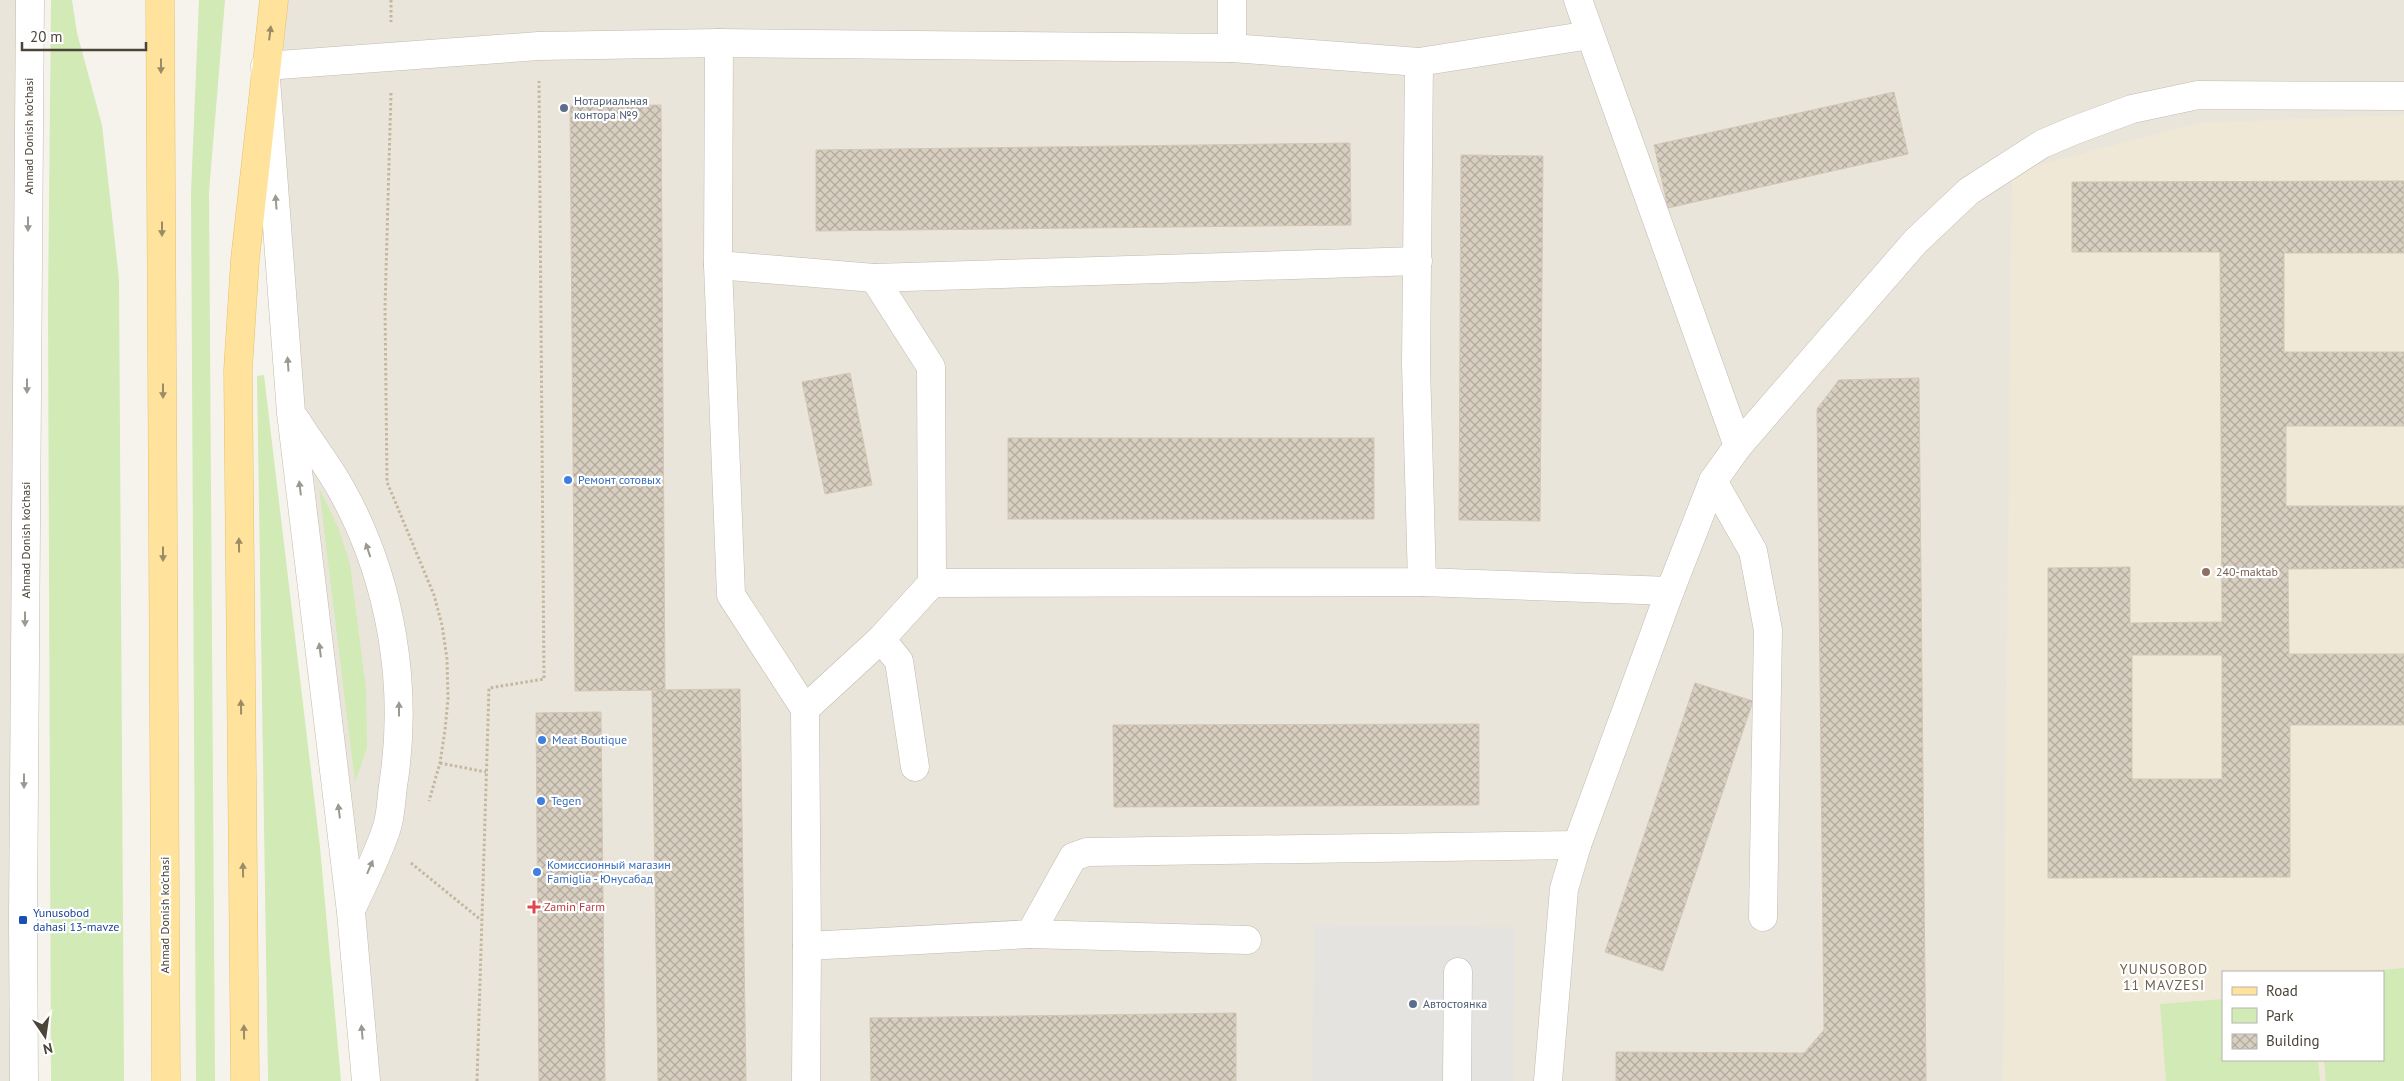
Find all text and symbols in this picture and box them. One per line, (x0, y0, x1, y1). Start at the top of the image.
scale bar (22, 20, 146, 52)
one-way arrow (266, 25, 274, 41)
text: 20 m (30, 27, 63, 46)
one-way arrow (157, 58, 165, 74)
street label: Ahmad Donish ko'chasi (21, 78, 36, 194)
place label: Нотариальная контора №9 (574, 93, 648, 122)
marker: Нотариальная контора №9 (558, 102, 570, 114)
one-way arrow (271, 194, 279, 210)
one-way arrow (24, 216, 32, 232)
one-way arrow (158, 221, 166, 237)
one-way arrow (283, 356, 291, 372)
one-way arrow (23, 378, 31, 394)
one-way arrow (159, 383, 167, 399)
place label: Ремонт сотовых (578, 472, 661, 487)
marker: Ремонт сотовых (562, 474, 574, 486)
one-way arrow (296, 480, 304, 496)
street label: Ahmad Donish ko'chasi (18, 482, 33, 598)
one-way arrow (235, 537, 243, 553)
one-way arrow (364, 542, 372, 557)
one-way arrow (159, 546, 167, 562)
place label: 240-maktab (2216, 564, 2278, 579)
marker: 240-maktab (2200, 566, 2212, 578)
one-way arrow (21, 611, 29, 627)
one-way arrow (316, 641, 324, 657)
one-way arrow (237, 699, 245, 715)
one-way arrow (395, 700, 403, 716)
place label: Meat Boutique (552, 732, 627, 747)
marker: Meat Boutique (536, 734, 548, 746)
one-way arrow (20, 773, 28, 789)
place label: Tegen (551, 793, 581, 808)
marker: Tegen (535, 795, 547, 807)
one-way arrow (335, 803, 343, 819)
street label: Ahmad Donish ko'chasi (157, 857, 172, 973)
place label: Комиссионный магазин Famiglia - Юнусабад (547, 857, 671, 886)
one-way arrow (367, 860, 375, 874)
one-way arrow (239, 862, 247, 878)
marker: Комиссионный магазин Famiglia - Юнусабад (531, 866, 543, 878)
place label: Zamin Farm (544, 899, 605, 914)
marker: Zamin Farm (528, 901, 540, 913)
place label: Yunusobod dahasi 13-mavze (33, 905, 119, 934)
marker: Yunusobod dahasi 13-mavze (17, 914, 29, 926)
district label: YUNUSOBOD 11 MAVZESI (2120, 960, 2208, 994)
legend (2222, 971, 2384, 1061)
text: Road (2266, 981, 2298, 1000)
place label: Автостоянка (1423, 996, 1487, 1011)
marker: Автостоянка (1407, 998, 1419, 1010)
text: Park (2266, 1006, 2294, 1025)
north arrow (20, 1011, 70, 1061)
one-way arrow (240, 1024, 248, 1040)
one-way arrow (358, 1024, 366, 1040)
text: Building (2266, 1031, 2320, 1050)
text: N (41, 1039, 54, 1058)

